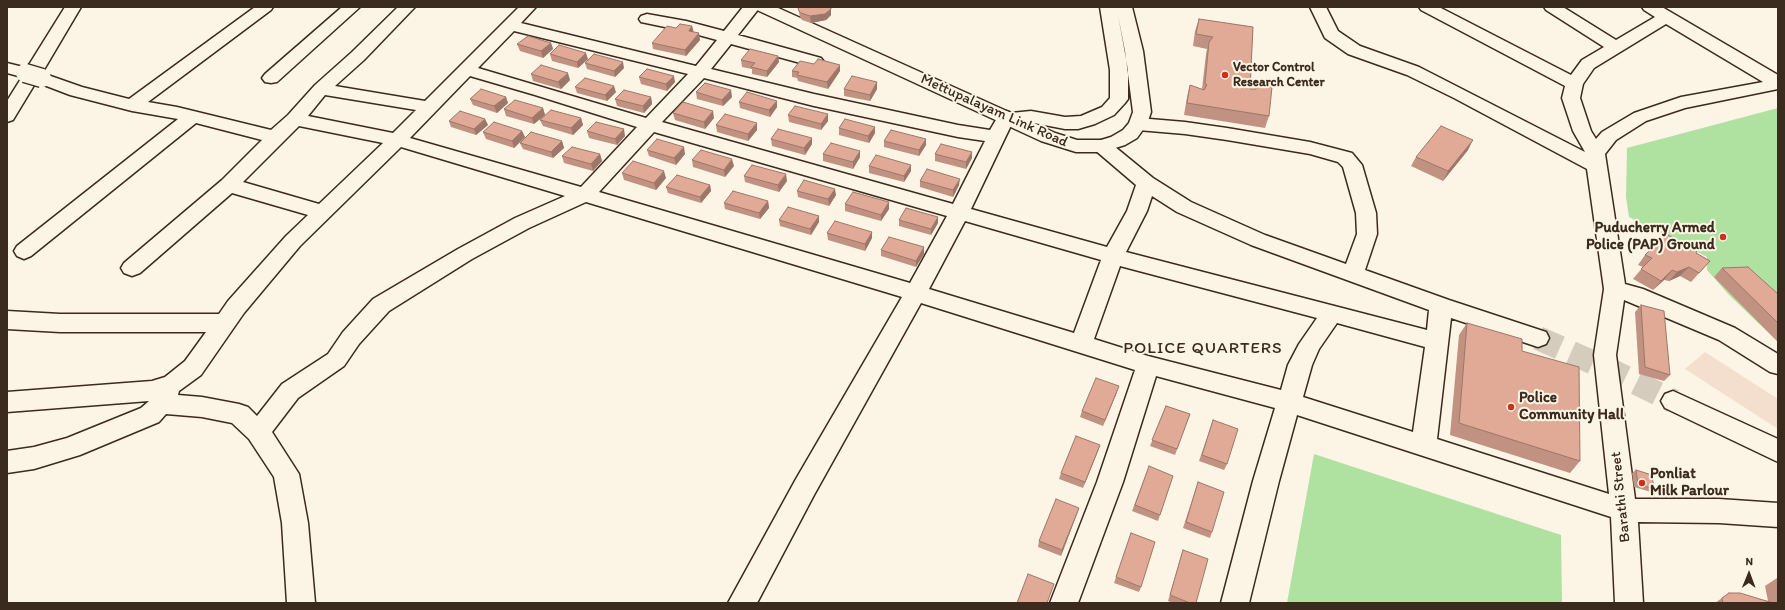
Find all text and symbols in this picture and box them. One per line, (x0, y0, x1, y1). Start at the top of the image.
place label: Vector Control Research Center (1233, 60, 1325, 91)
street label: Mettupalayam Link Road (918, 70, 1070, 152)
marker: Vector Control Research Center (1220, 70, 1230, 80)
place label: Puducherry Armed Police (PAP) Ground (1586, 219, 1715, 254)
marker: Puducherry Armed Police (PAP) Ground (1718, 232, 1728, 242)
district label: POLICE QUARTERS (1124, 339, 1282, 359)
place label: Police Community Hall (1519, 389, 1624, 424)
marker: Police Community Hall (1506, 402, 1516, 412)
street label: Barathi Street (1607, 451, 1635, 543)
place label: Ponliat Milk Parlour (1650, 465, 1729, 500)
marker: Ponliat Milk Parlour (1637, 478, 1647, 488)
north arrow (1729, 554, 1769, 594)
text: N (1745, 555, 1753, 568)

